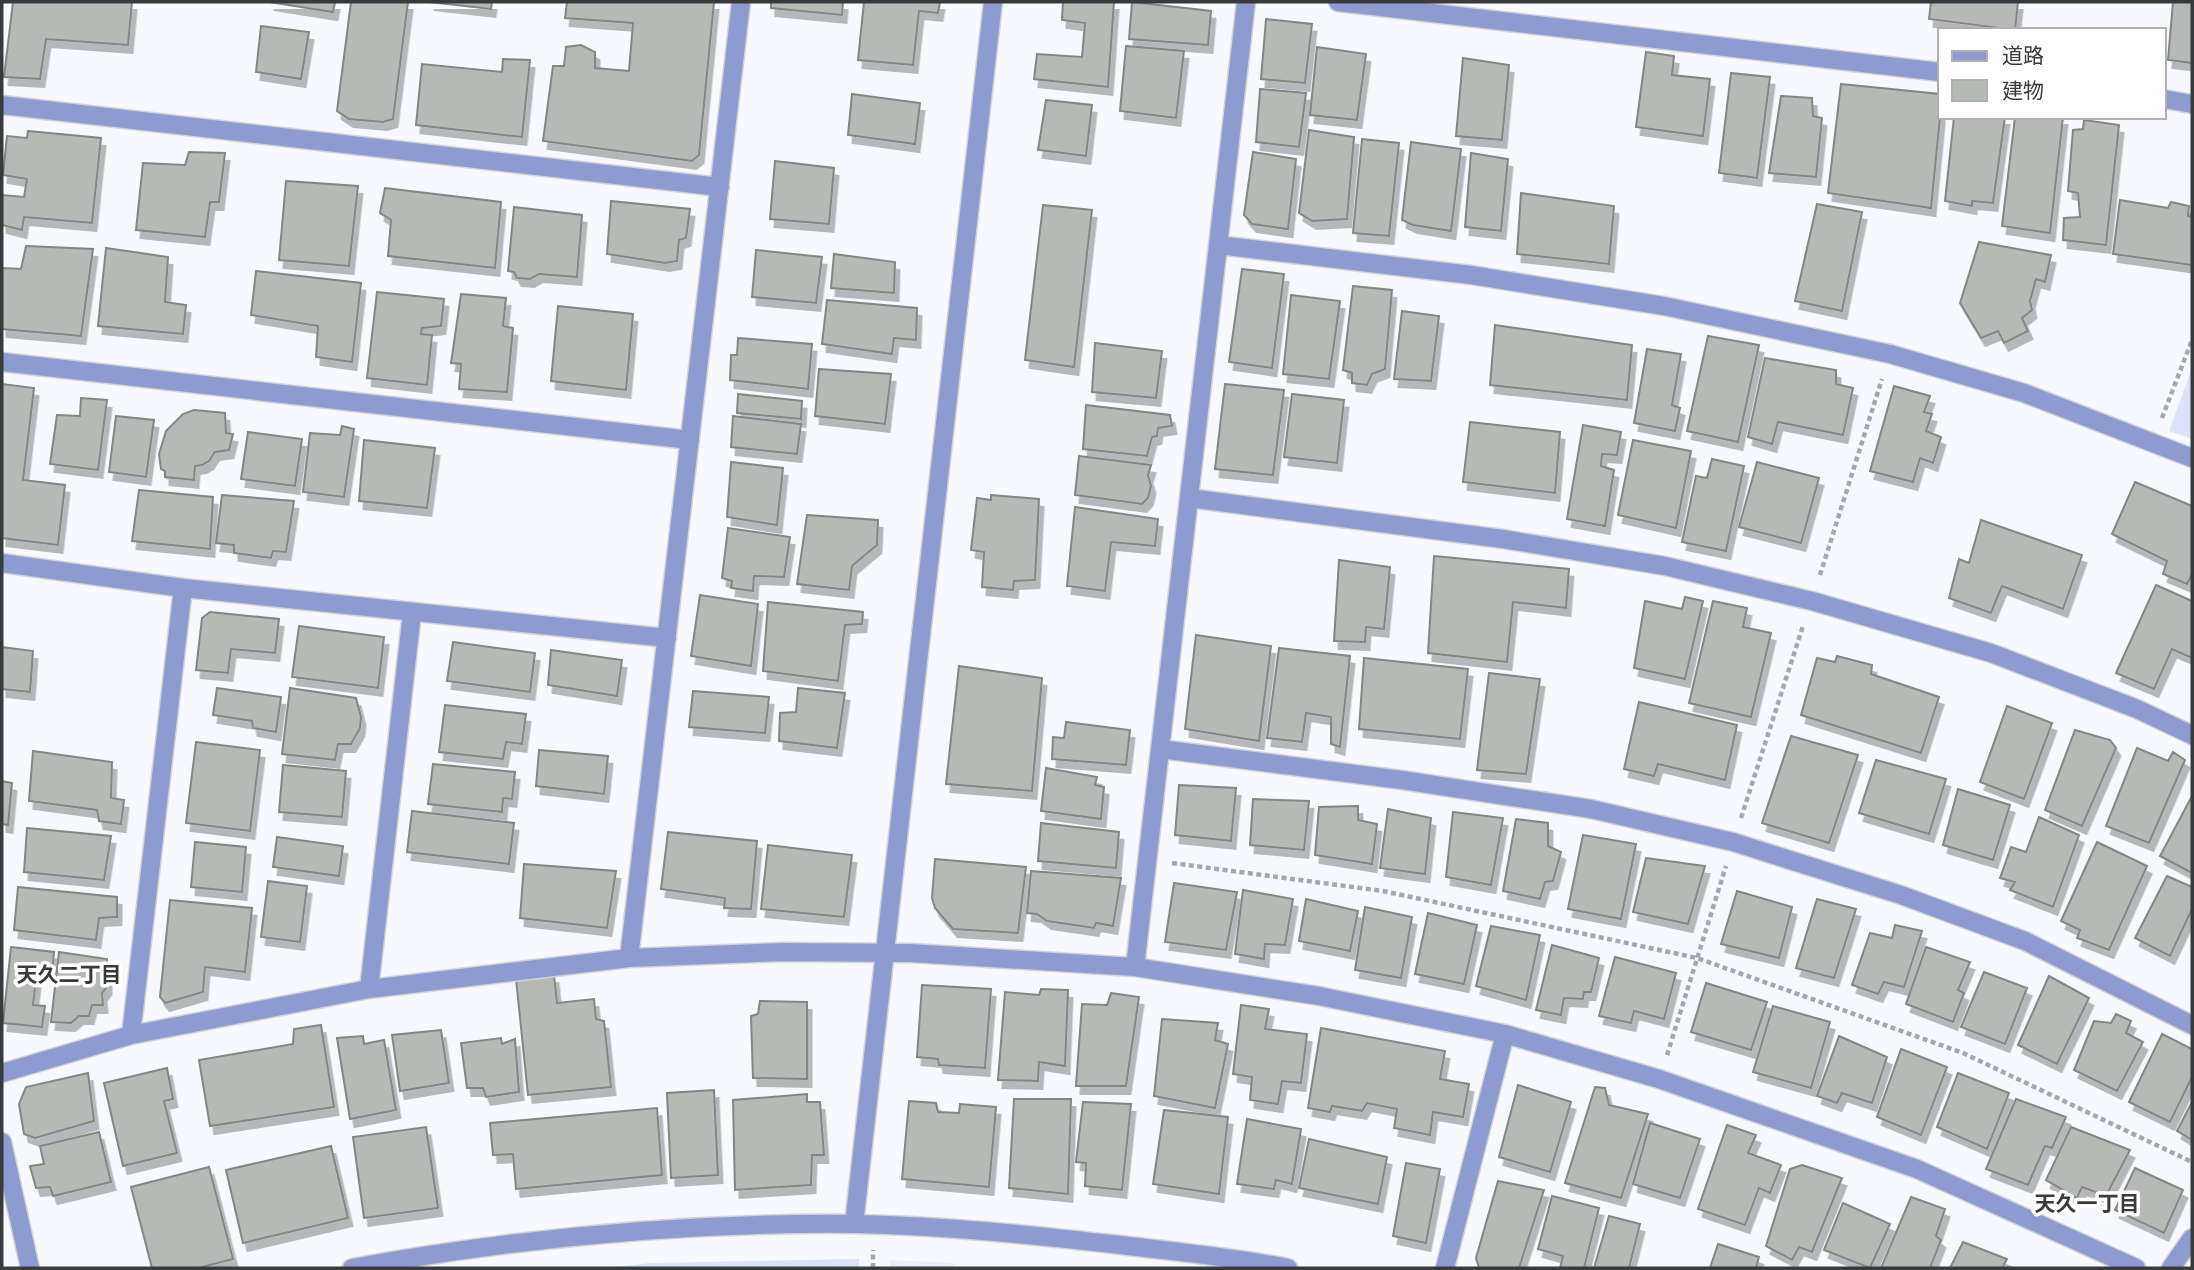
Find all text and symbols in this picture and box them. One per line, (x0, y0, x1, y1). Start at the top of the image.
legend (1938, 28, 2166, 119)
text: 道路 (2002, 42, 2044, 69)
text: 建物 (2002, 77, 2044, 104)
district label: 天久二丁目 (17, 961, 122, 988)
district label: 天久一丁目 (2035, 1190, 2140, 1217)

